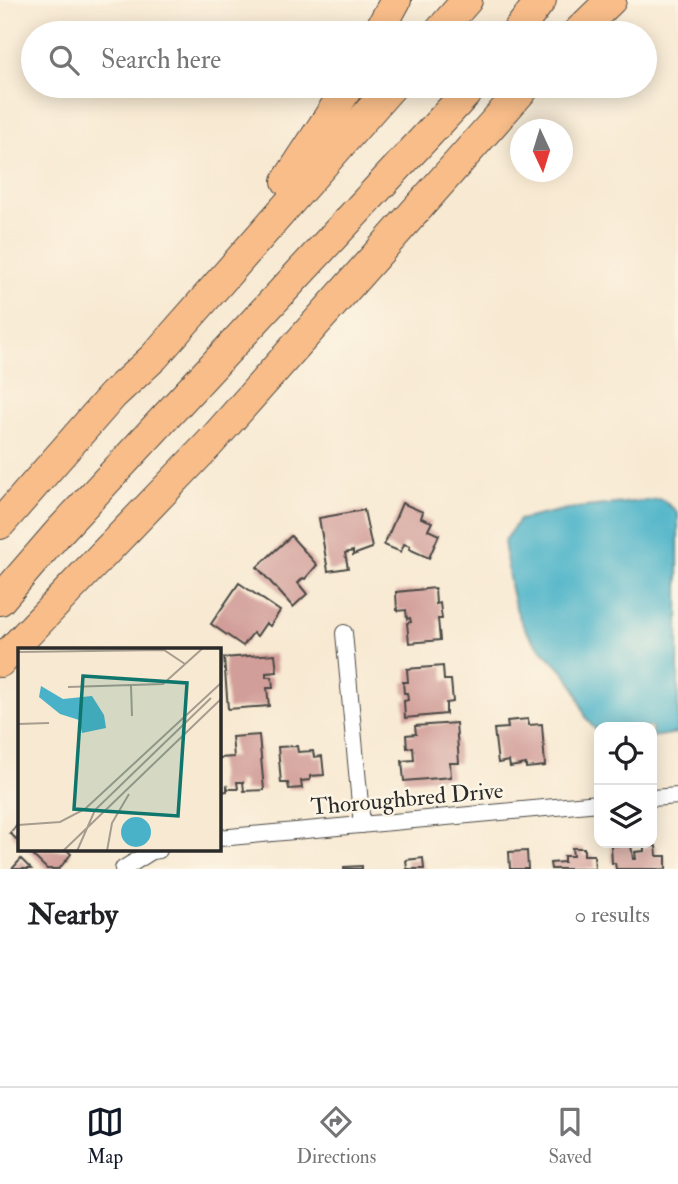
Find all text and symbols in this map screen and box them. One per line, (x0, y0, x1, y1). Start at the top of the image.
search box (21, 21, 657, 98)
icon: search (45, 41, 83, 79)
text: Search here (101, 44, 221, 76)
north arrow (510, 119, 573, 182)
inset map (18, 648, 220, 852)
map controls (594, 722, 657, 848)
button: locate (594, 722, 657, 785)
street label: Thoroughbred Drive (310, 776, 505, 821)
button: layers (594, 785, 657, 848)
text: Nearby (28, 896, 118, 933)
text: 0 results (574, 900, 650, 929)
tab: Map (86, 1103, 124, 1169)
tab: Directions (296, 1103, 376, 1169)
tab: Saved (548, 1103, 592, 1169)

